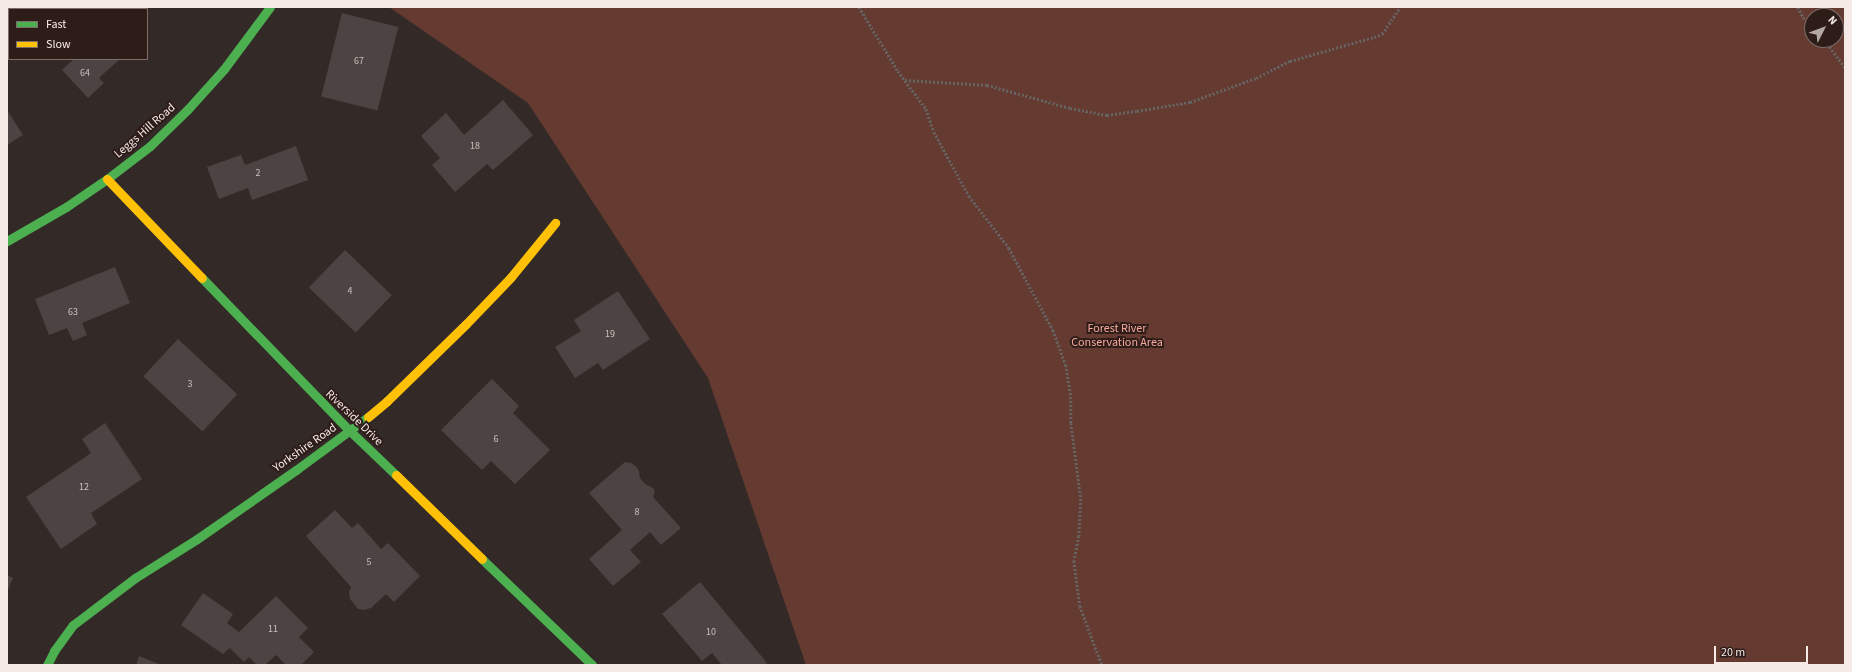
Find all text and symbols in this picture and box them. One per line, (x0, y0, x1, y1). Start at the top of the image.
legend (8, 8, 148, 60)
north arrow (1804, 8, 1844, 48)
text: N (1825, 13, 1841, 28)
text: Fast (46, 16, 66, 33)
text: Slow (46, 36, 71, 53)
house number: 67 (354, 56, 364, 68)
house number: 64 (80, 68, 90, 80)
street label: Leggs Hill Road (112, 101, 178, 161)
house number: 18 (470, 141, 480, 153)
house number: 2 (256, 168, 260, 180)
house number: 4 (348, 286, 352, 298)
house number: 63 (68, 307, 78, 319)
park label: Forest River Conservation Area (1071, 322, 1163, 350)
house number: 19 (605, 329, 615, 341)
house number: 3 (188, 379, 192, 391)
street label: Riverside Drive (322, 387, 386, 449)
street label: Yorkshire Road (270, 421, 340, 475)
house number: 6 (494, 434, 498, 446)
house number: 12 (79, 482, 89, 494)
house number: 8 (635, 507, 639, 519)
house number: 5 (367, 557, 371, 569)
house number: 11 (268, 624, 278, 636)
house number: 10 (706, 627, 716, 639)
scale bar (1716, 638, 1810, 664)
text: 20 m (1721, 644, 1745, 661)

